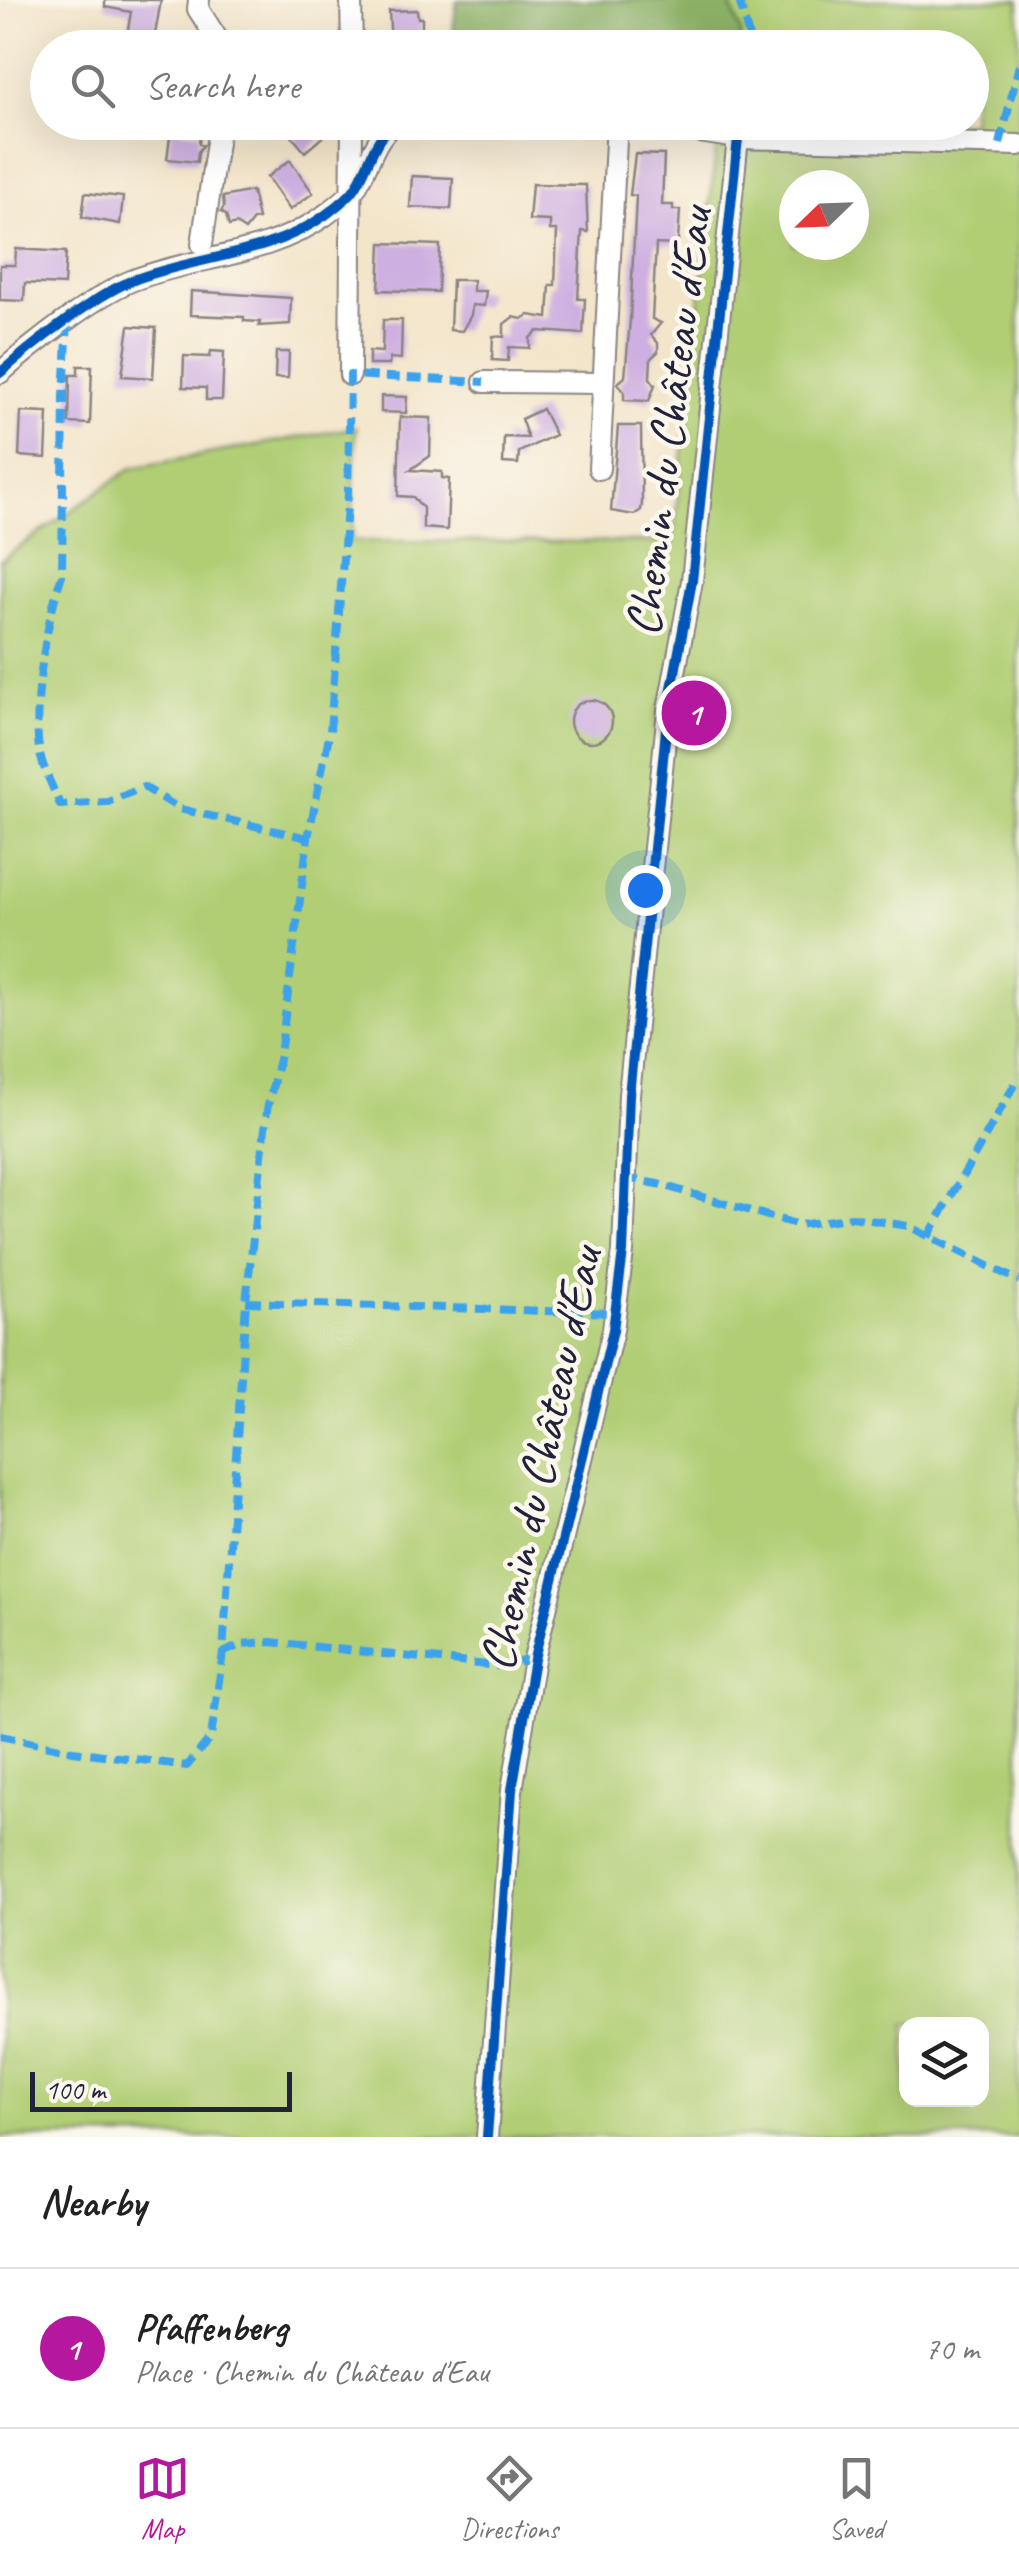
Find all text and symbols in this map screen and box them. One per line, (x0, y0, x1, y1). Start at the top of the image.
search box (30, 30, 989, 140)
icon: search (65, 58, 120, 113)
text: Search here (145, 62, 300, 109)
north arrow (779, 170, 869, 260)
street label: Chemin du Château d'Eau (611, 200, 726, 639)
pin: 1 (662, 676, 726, 750)
your location (620, 865, 671, 916)
street label: Chemin du Château d'Eau (465, 1237, 617, 1676)
map controls (899, 2017, 989, 2107)
button: layers (899, 2017, 989, 2107)
scale bar (30, 2067, 292, 2112)
text: 100 m (45, 2072, 105, 2107)
text: Nearby (40, 2176, 146, 2229)
text: Pfaffenberg (135, 2304, 287, 2351)
text: 1 (65, 2328, 80, 2369)
text: 70 m (925, 2328, 979, 2369)
text: Place · Chemin du Château d'Eau (135, 2351, 489, 2392)
tab: Map (135, 2451, 190, 2546)
tab: Directions (461, 2451, 558, 2546)
tab: Saved (829, 2451, 884, 2546)

